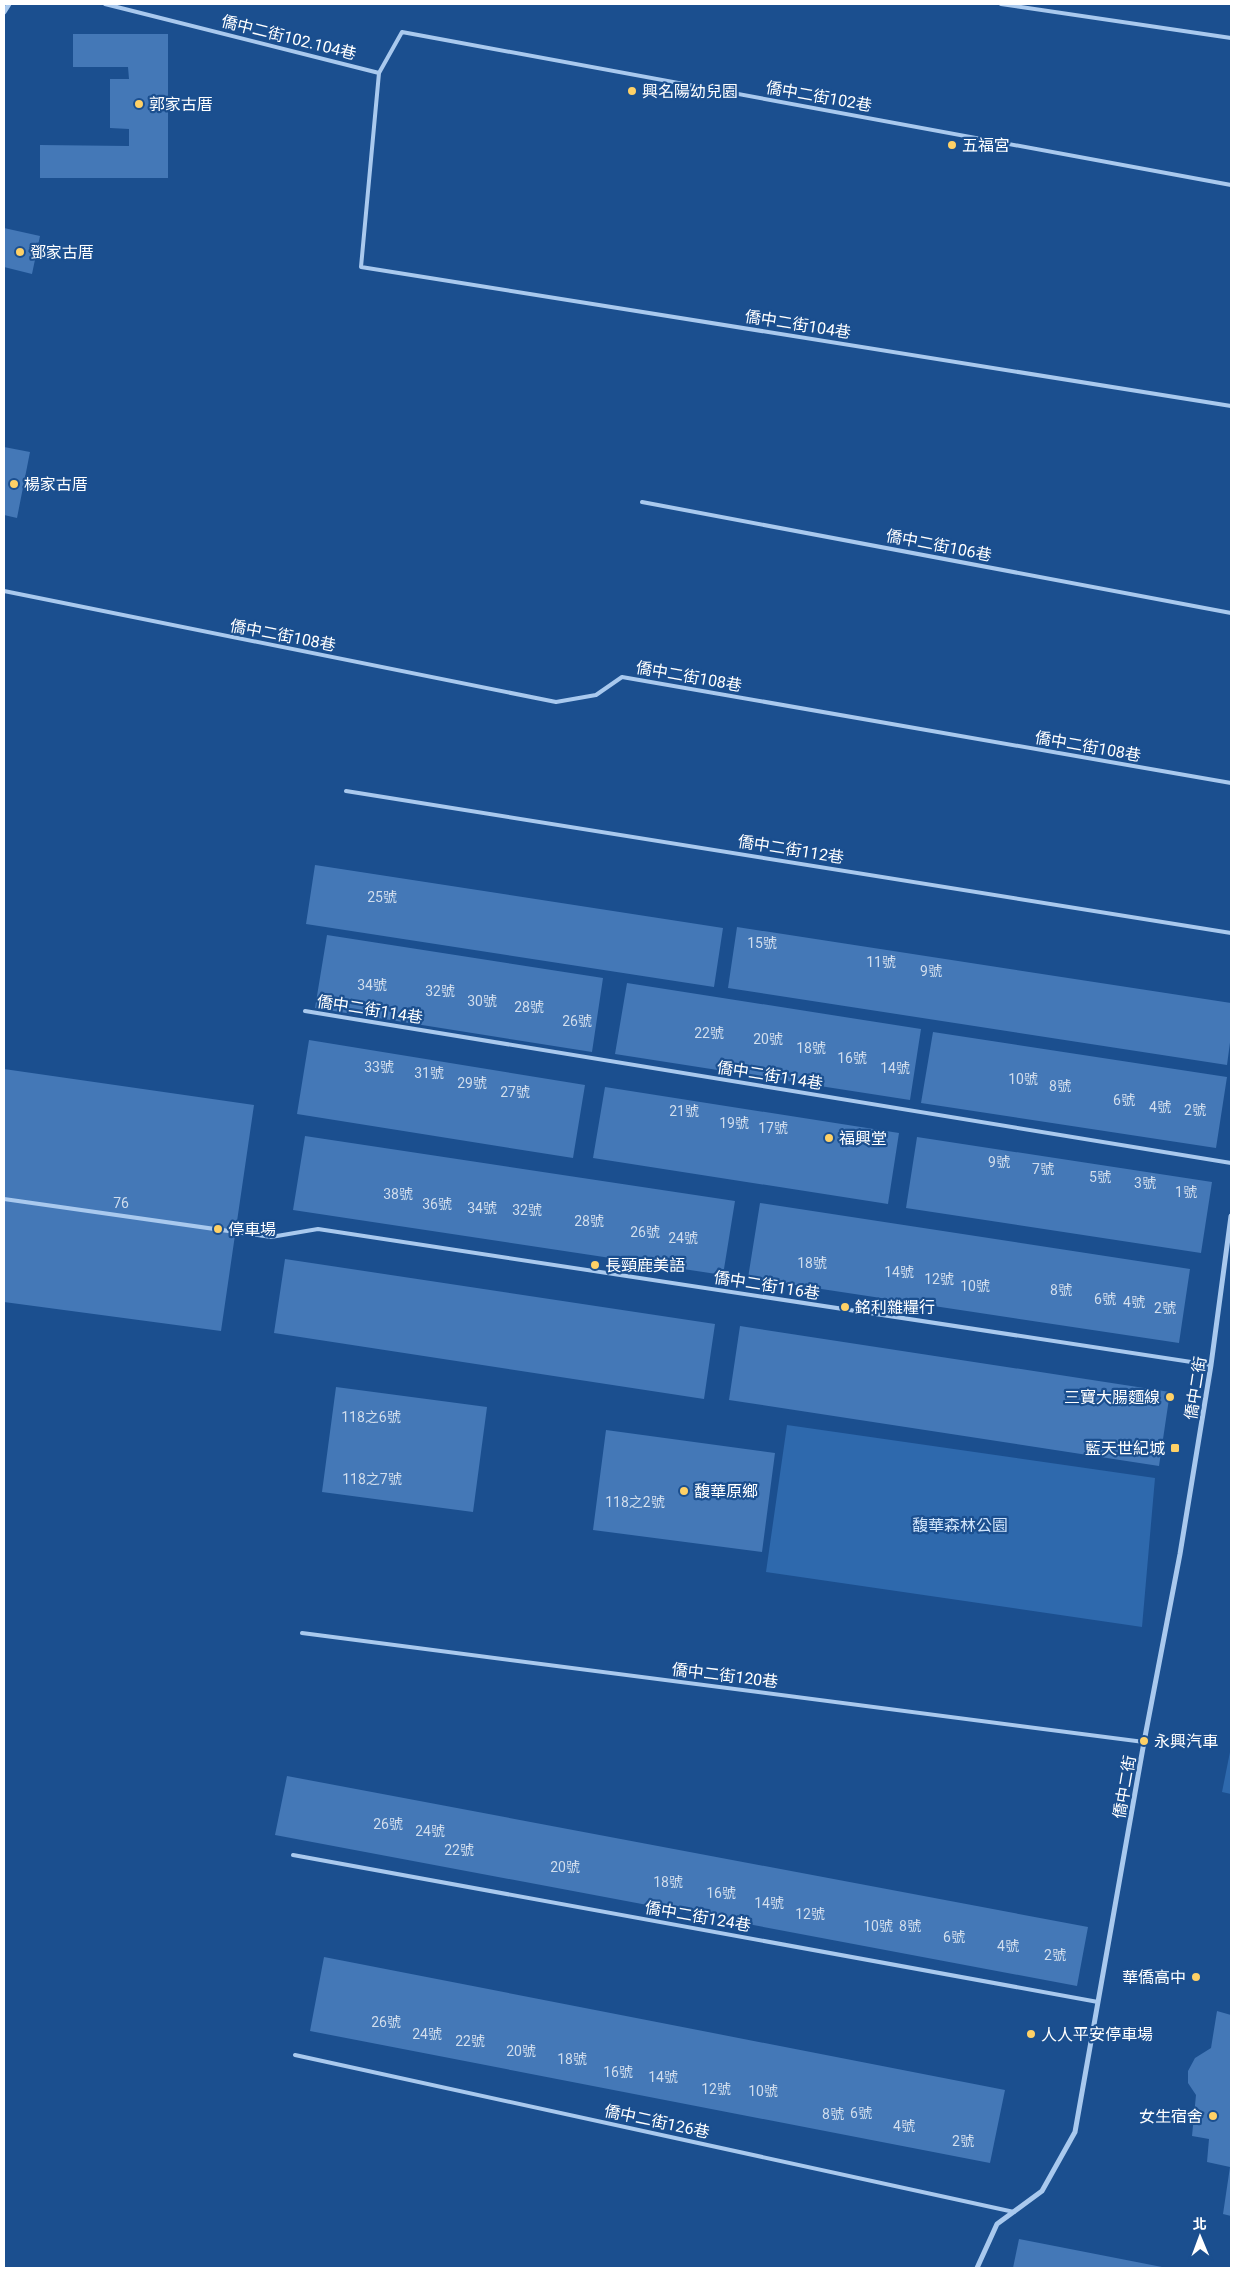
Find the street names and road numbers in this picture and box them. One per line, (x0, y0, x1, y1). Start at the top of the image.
street label: 僑中二街102.104巷 (220, 12, 358, 63)
street label: 僑中二街102巷 (765, 78, 873, 115)
street label: 僑中二街104巷 (744, 307, 852, 342)
street label: 僑中二街106巷 (885, 526, 993, 565)
street label: 僑中二街108巷 (229, 616, 337, 655)
street label: 僑中二街108巷 (635, 658, 743, 695)
street label: 僑中二街108巷 (1034, 728, 1142, 765)
street label: 僑中二街112巷 (737, 832, 845, 867)
street label: 僑中二街114巷 (316, 992, 424, 1027)
street label: 僑中二街114巷 (716, 1058, 824, 1093)
street label: 僑中二街116巷 (713, 1268, 821, 1303)
street label: 僑中二街 (1181, 1355, 1210, 1421)
street label: 僑中二街120巷 (671, 1660, 779, 1691)
street label: 僑中二街 (1110, 1754, 1139, 1820)
street label: 僑中二街124巷 (644, 1898, 752, 1935)
street label: 僑中二街126巷 (603, 2101, 711, 2142)

